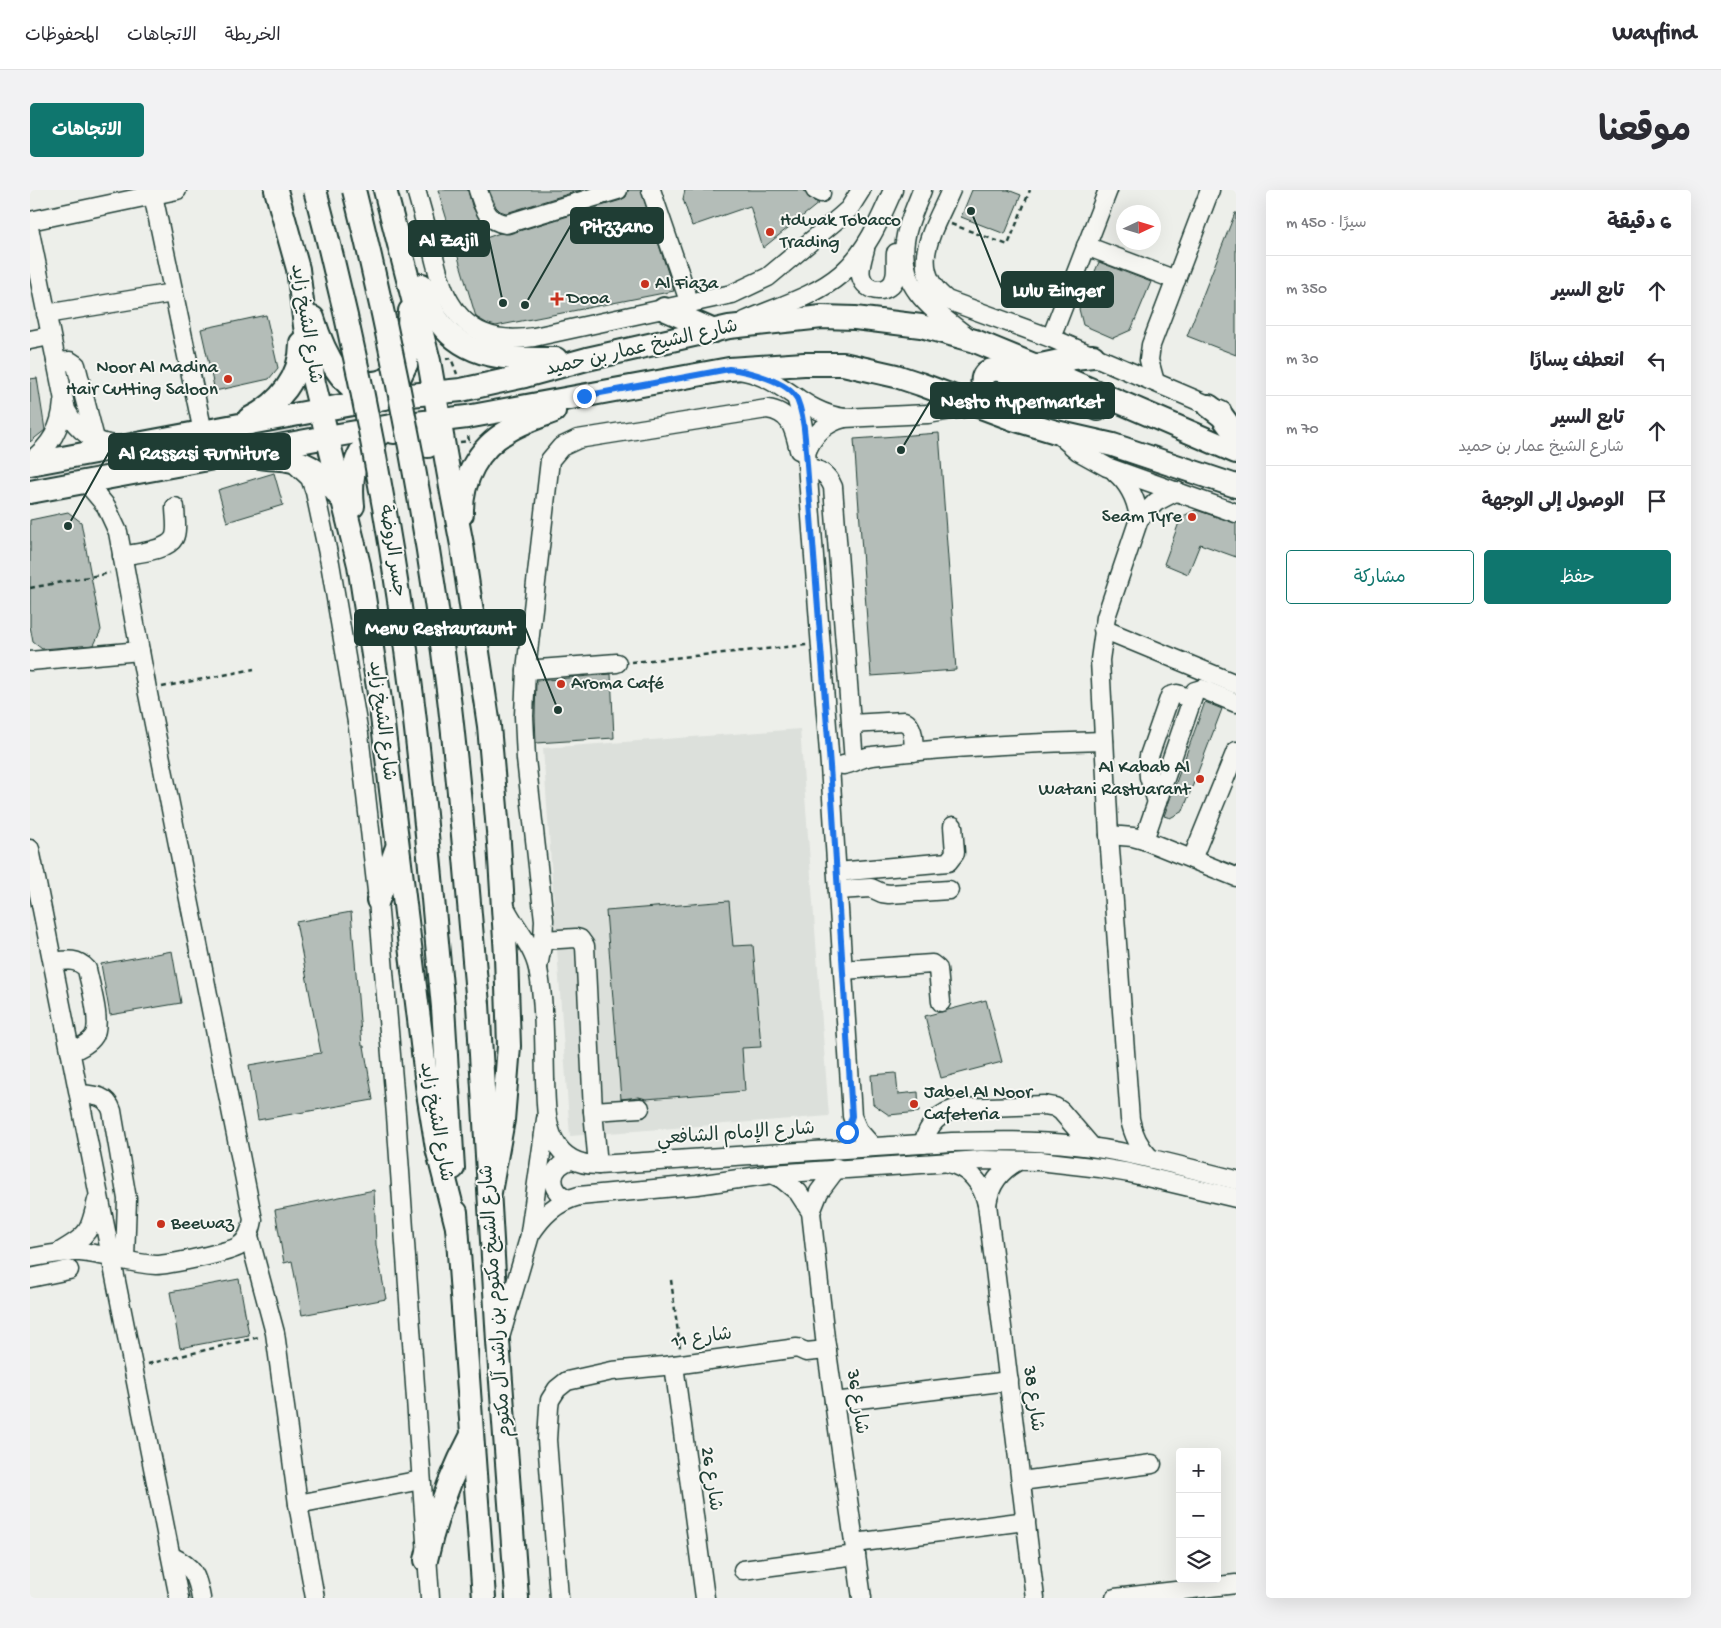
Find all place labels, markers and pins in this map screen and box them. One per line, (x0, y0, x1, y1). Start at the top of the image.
callout: Pitzzano (571, 208, 663, 243)
place label: Hdwak Tobacco Trading (779, 210, 901, 255)
callout: Al Zajil (409, 221, 489, 256)
marker: Hdwak Tobacco Trading (764, 226, 776, 238)
callout: Lulu Zinger (1002, 272, 1113, 307)
place label: Al Fiaza (655, 273, 720, 296)
marker: Al Fiaza (639, 278, 651, 290)
place label: Dooa (565, 288, 611, 311)
marker: Dooa (551, 293, 563, 305)
place label: Noor Al Madina Hair Cutting Saloon (66, 357, 219, 402)
marker: Noor Al Madina Hair Cutting Saloon (222, 373, 234, 385)
callout: Nesto Hypermarket (931, 383, 1114, 418)
callout: Al Rassasi Furniture (109, 434, 290, 469)
place label: Seam Tyre (1102, 506, 1182, 529)
marker: Seam Tyre (1186, 511, 1198, 523)
callout: Menu Restauraunt (355, 610, 525, 645)
place label: Aroma Café (571, 673, 664, 696)
marker: Aroma Café (555, 678, 567, 690)
place label: Al Kabab Al Watani Rastuarant (1039, 757, 1192, 802)
marker: Al Kabab Al Watani Rastuarant (1194, 773, 1206, 785)
place label: Jabel Al Noor Cafeteria (924, 1082, 1034, 1127)
marker: Jabel Al Noor Cafeteria (908, 1098, 920, 1110)
place label: Beewaz (170, 1213, 235, 1236)
marker: Beewaz (155, 1218, 167, 1230)

